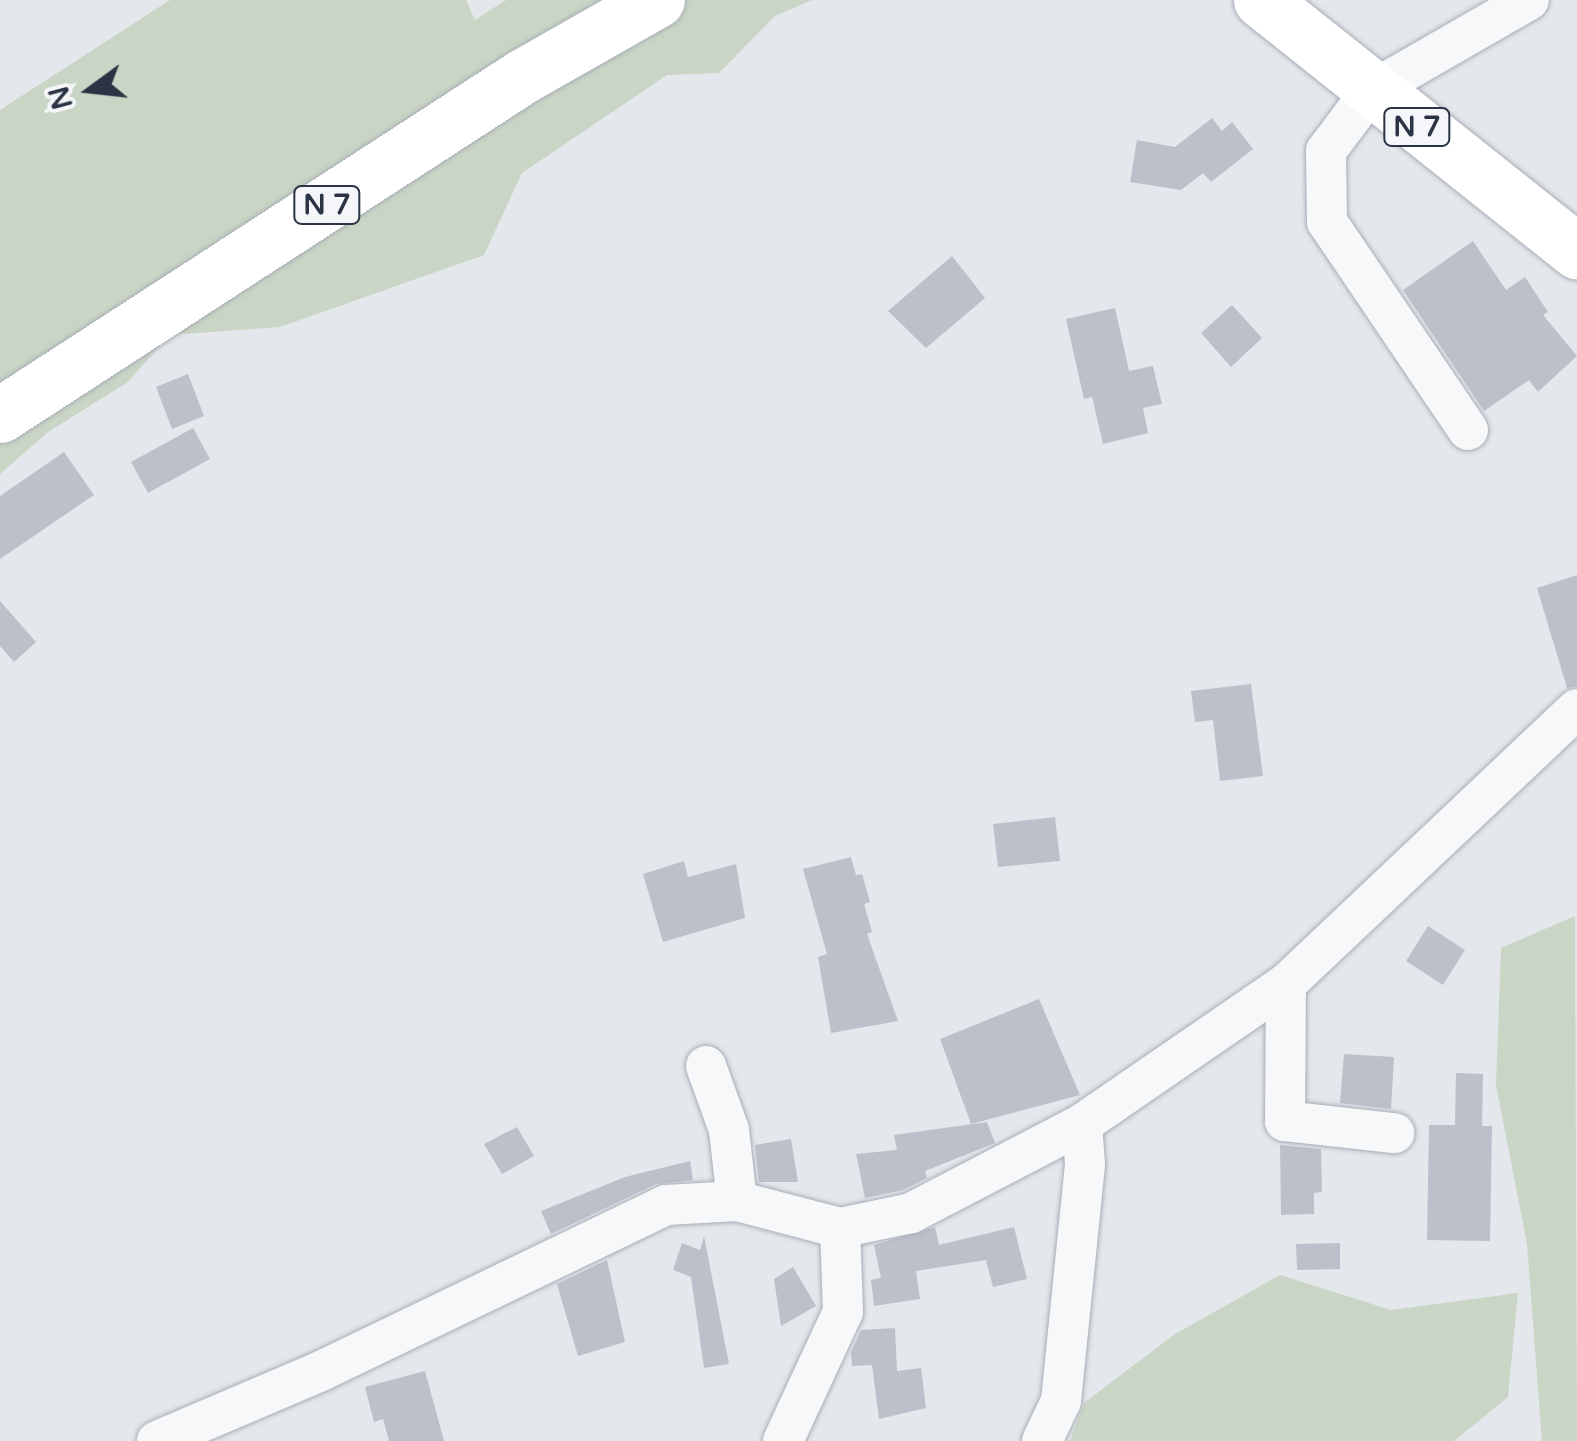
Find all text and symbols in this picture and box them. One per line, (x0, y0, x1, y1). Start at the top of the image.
north arrow (40, 40, 140, 140)
text: N (42, 83, 80, 113)
road number: N 7 (1382, 104, 1452, 150)
road number: N 7 (292, 182, 362, 228)

